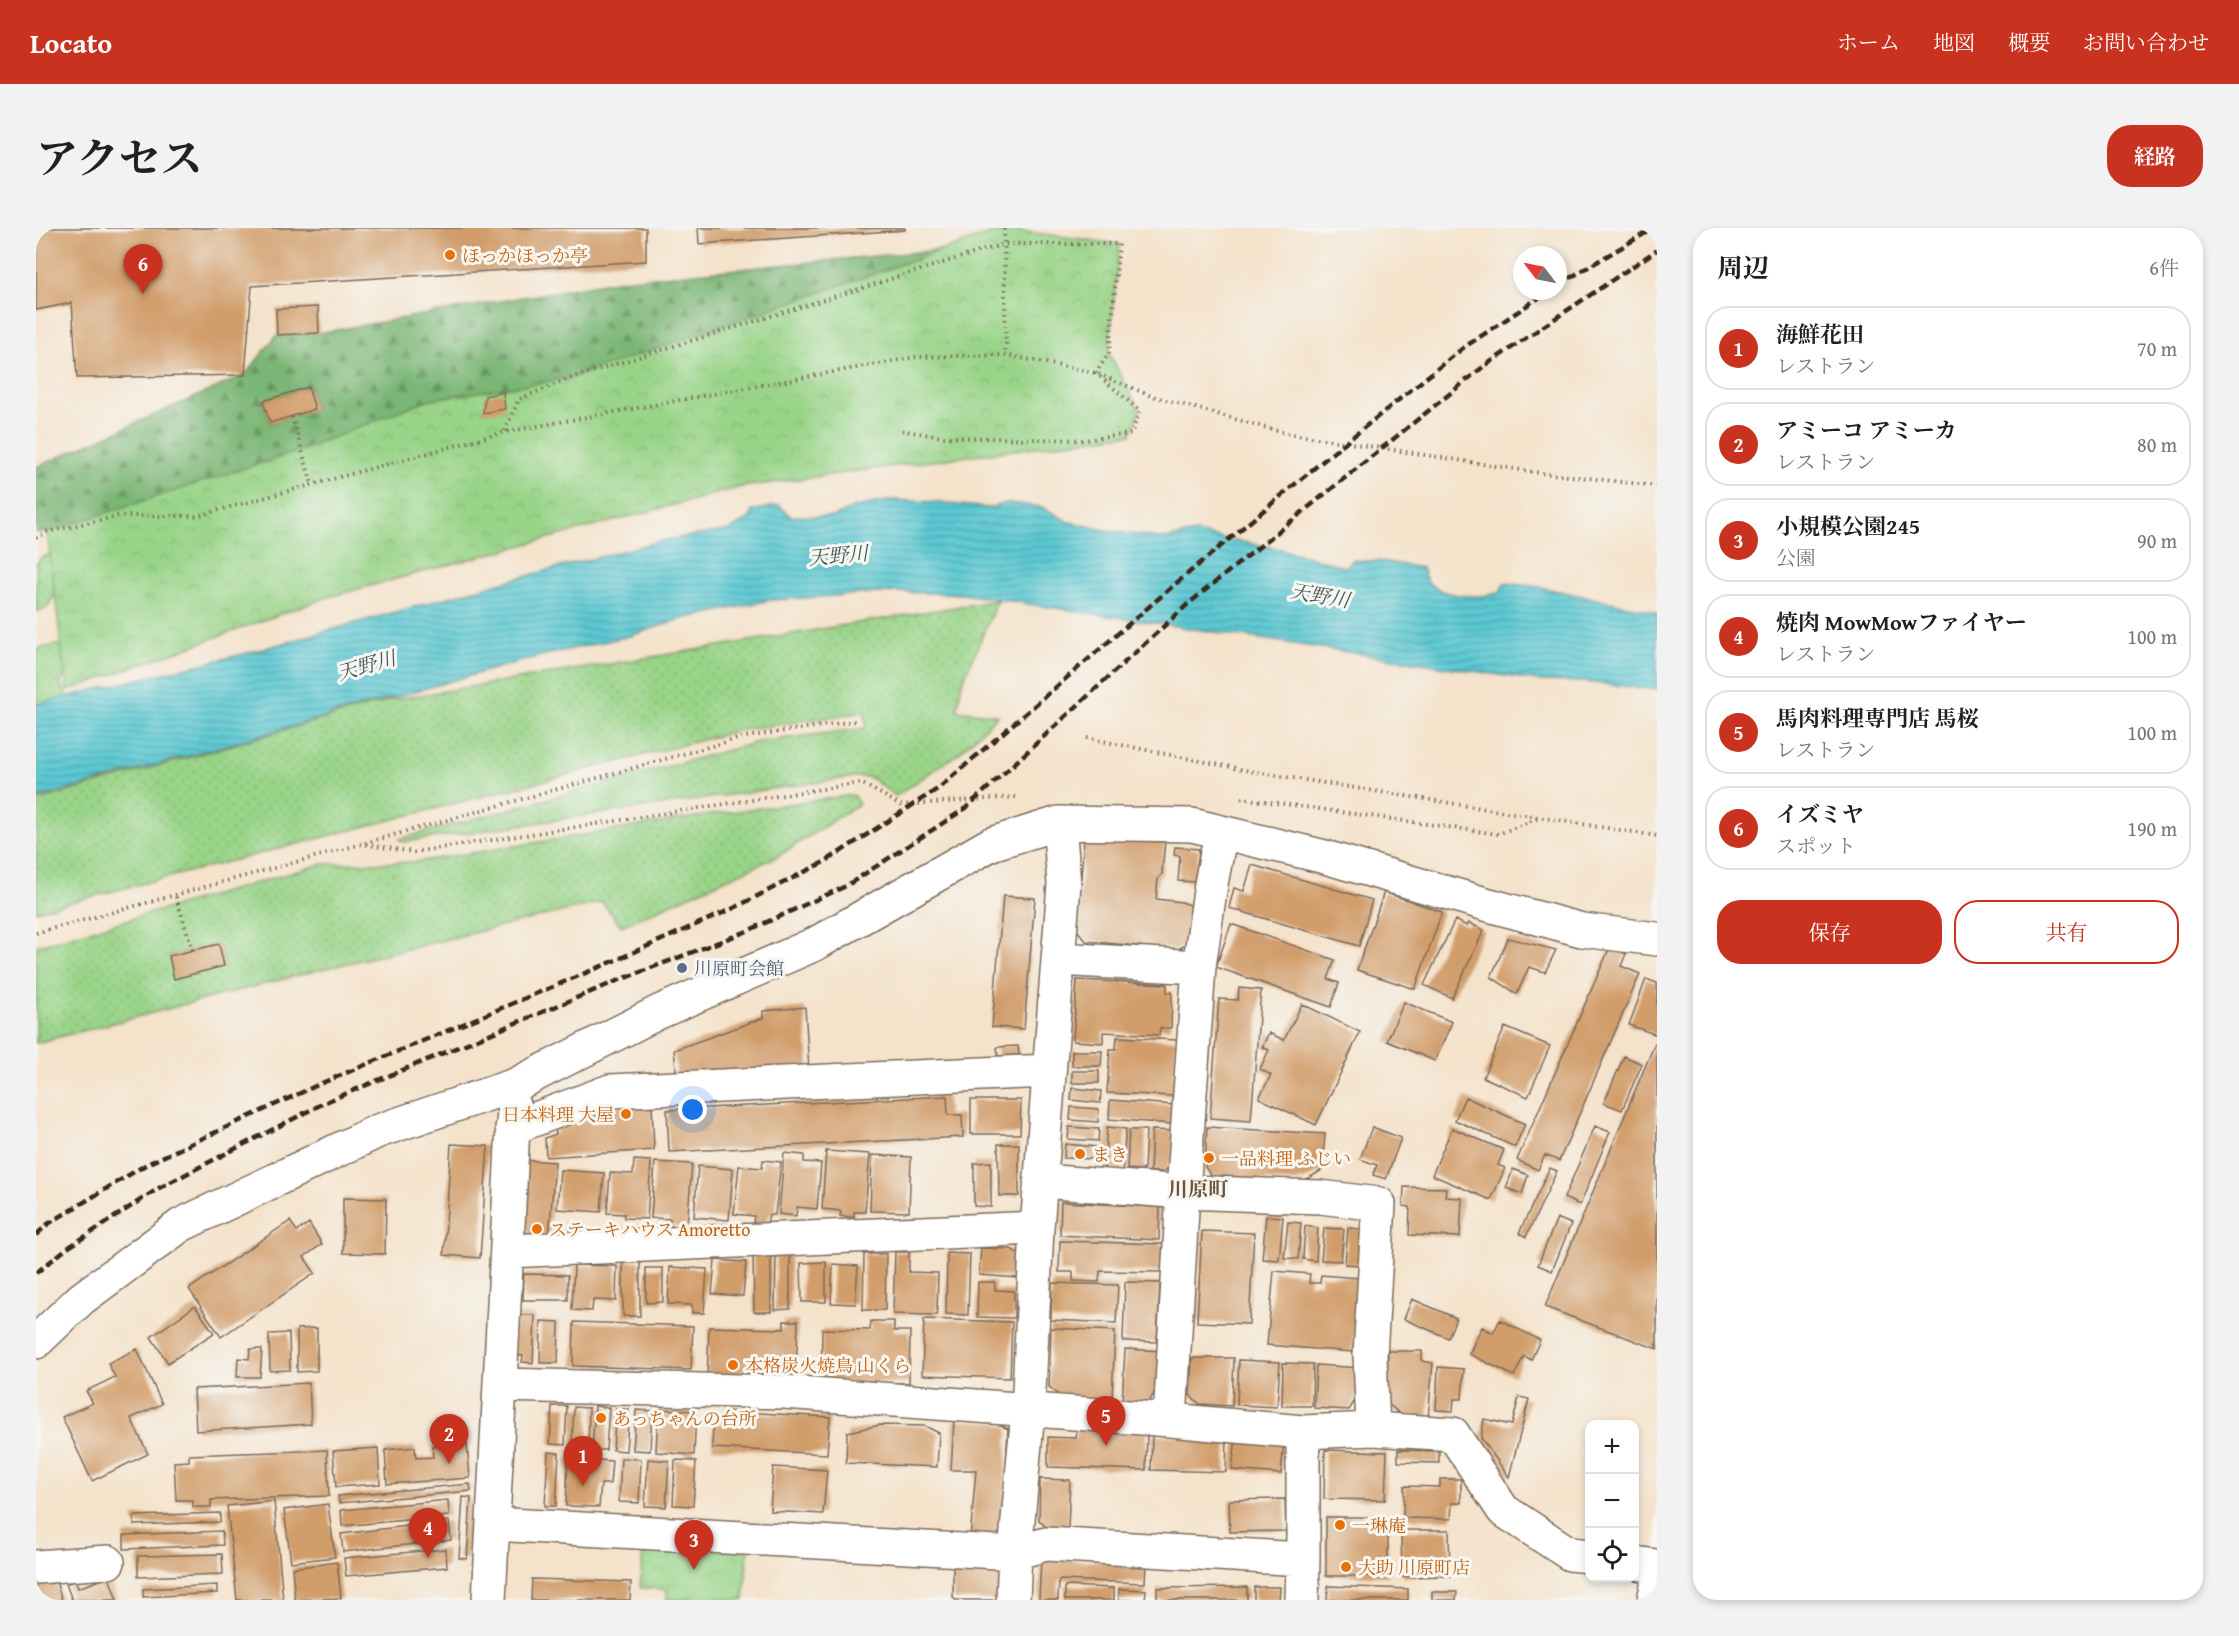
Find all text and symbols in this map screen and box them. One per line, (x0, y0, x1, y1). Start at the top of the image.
text: Locato (30, 22, 112, 63)
text: ホーム (1837, 27, 1900, 58)
text: 地図 (1933, 27, 1975, 58)
text: 概要 (2008, 27, 2050, 58)
text: お問い合わせ (2083, 27, 2209, 58)
button: 経路 (2107, 125, 2203, 187)
text: アクセス (36, 127, 203, 188)
place label: ほっかほっか亭 (462, 242, 588, 269)
pin: 6 (124, 244, 162, 294)
north arrow (1513, 246, 1567, 300)
marker: ほっかほっか亭 (443, 248, 457, 262)
text: 周辺 (1717, 248, 1769, 287)
text: 6件 (2149, 253, 2179, 282)
text: 海鮮花田 (1776, 318, 1864, 350)
text: 1 (1733, 334, 1744, 363)
text: 70 m (2137, 334, 2177, 363)
text: レストラン (1776, 351, 1875, 380)
text: アミーコ アミーカ (1776, 414, 1956, 446)
text: 2 (1733, 430, 1744, 459)
text: 80 m (2137, 430, 2177, 459)
text: レストラン (1776, 447, 1875, 476)
text: 小規模公園245 (1776, 510, 1920, 542)
text: 3 (1733, 526, 1744, 555)
text: 90 m (2137, 526, 2177, 555)
water label: 天野川 (807, 538, 871, 572)
text: 公園 (1776, 543, 1816, 572)
water label: 天野川 (1288, 576, 1354, 615)
text: 焼肉 MowMowファイヤー (1776, 606, 2027, 638)
text: 4 (1733, 622, 1744, 651)
text: 100 m (2127, 622, 2177, 651)
text: レストラン (1776, 639, 1875, 668)
water label: 天野川 (333, 642, 401, 687)
text: 馬肉料理専門店 馬桜 (1776, 702, 1979, 734)
text: 5 (1733, 718, 1744, 747)
text: 100 m (2127, 718, 2177, 747)
text: レストラン (1776, 735, 1875, 764)
text: イズミヤ (1776, 798, 1864, 830)
text: 6 (1733, 814, 1744, 843)
text: 190 m (2127, 814, 2177, 843)
text: スポット (1776, 831, 1856, 860)
button: 保存 (1717, 900, 1942, 964)
button: 共有 (1954, 900, 2179, 964)
place label: 川原町会館 (694, 955, 784, 982)
marker: 川原町会館 (675, 961, 689, 975)
your location (678, 1095, 707, 1124)
place label: 日本料理 大屋 (502, 1101, 614, 1128)
marker: 日本料理 大屋 (619, 1107, 633, 1121)
place label: まき (1092, 1141, 1128, 1168)
place label: 一品料理 ふじい (1221, 1145, 1351, 1172)
marker: まき (1073, 1147, 1087, 1161)
marker: 一品料理 ふじい (1202, 1151, 1216, 1165)
district label: 川原町 (1168, 1174, 1229, 1203)
place label: ステーキハウス Amoretto (549, 1216, 750, 1243)
marker: ステーキハウス Amoretto (530, 1222, 544, 1236)
place label: 本格炭火焼鳥 山くら (745, 1352, 911, 1379)
marker: 本格炭火焼鳥 山くら (726, 1358, 740, 1372)
pin: 5 (1086, 1396, 1126, 1446)
place label: あっちゃんの台所 (613, 1405, 757, 1432)
marker: あっちゃんの台所 (594, 1411, 608, 1425)
pin: 2 (430, 1414, 468, 1464)
map controls (1585, 1420, 1639, 1582)
button: + (1585, 1420, 1639, 1474)
pin: 1 (564, 1436, 602, 1486)
button: − (1585, 1474, 1639, 1528)
pin: 4 (408, 1508, 448, 1558)
place label: 一琳庵 (1352, 1512, 1406, 1539)
marker: 一琳庵 (1333, 1518, 1347, 1532)
pin: 3 (674, 1520, 714, 1570)
button: locate (1585, 1528, 1639, 1582)
place label: 大助 川原町店 (1358, 1554, 1470, 1581)
marker: 大助 川原町店 (1339, 1560, 1353, 1574)

